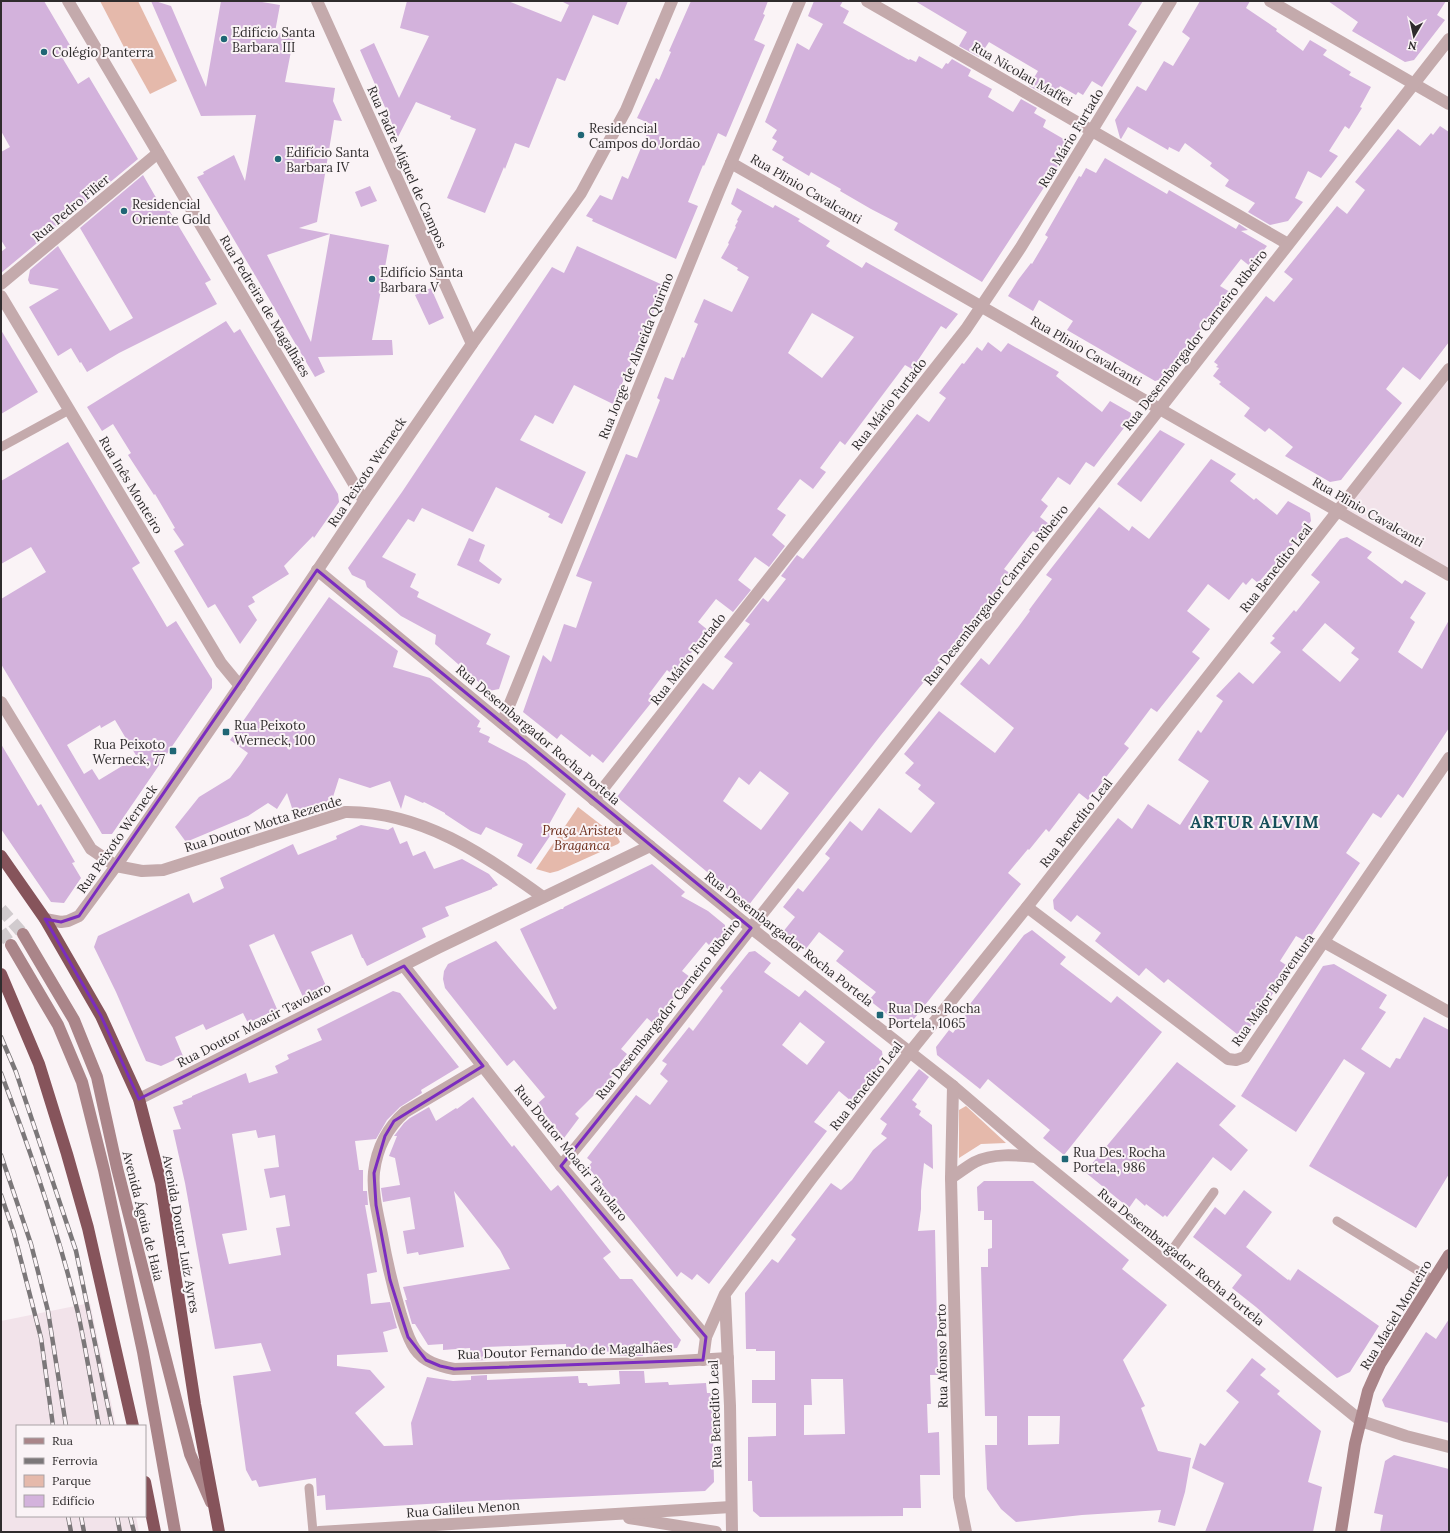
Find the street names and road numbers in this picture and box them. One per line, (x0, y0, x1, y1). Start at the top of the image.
street label: Rua Nicolau Maffei (969, 38, 1076, 110)
street label: Rua Padre Miguel de Campos (363, 83, 451, 251)
street label: Rua Mário Furtado (1035, 85, 1107, 191)
street label: Rua Plinio Cavalcanti (747, 150, 865, 228)
street label: Rua Pedro Filier (29, 170, 113, 245)
street label: Rua Pedreira de Magalhães (216, 232, 314, 380)
street label: Rua Desembargador Carneiro Ribeiro (1119, 246, 1271, 434)
street label: Rua Jorge de Almeida Quirino (595, 270, 677, 442)
street label: Rua Plinio Cavalcanti (1027, 312, 1145, 390)
street label: Rua Mário Furtado (848, 354, 931, 454)
street label: Rua Peixoto Werneck (324, 414, 410, 530)
street label: Rua Inês Monteiro (95, 433, 167, 537)
street label: Rua Plinio Cavalcanti (1309, 473, 1427, 551)
street label: Rua Desembargador Carneiro Ribeiro (920, 501, 1072, 689)
street label: Rua Benedito Leal (1236, 520, 1316, 616)
street label: Rua Mário Furtado (647, 609, 730, 709)
street label: Rua Desembargador Rocha Portela (452, 661, 624, 809)
street label: Rua Benedito Leal (1036, 775, 1116, 871)
street label: Rua Peixoto Werneck (73, 781, 161, 897)
street label: Rua Doutor Motta Rezende (182, 792, 344, 856)
street label: Rua Desembargador Rocha Portela (701, 868, 877, 1010)
street label: Rua Desembargador Carneiro Ribeiro (592, 915, 744, 1103)
street label: Rua Major Boaventura (1228, 930, 1318, 1049)
street label: Rua Doutor Moacir Tavolaro (174, 979, 334, 1071)
street label: Rua Benedito Leal (826, 1038, 906, 1134)
street label: Rua Doutor Moacir Tavolaro (511, 1081, 632, 1225)
street label: Avenida Águia de Haia (118, 1148, 167, 1283)
street label: Avenida Doutor Luíz Ayres (159, 1153, 203, 1314)
street label: Rua Desembargador Rocha Portela (1094, 1184, 1268, 1330)
street label: Rua Maciel Monteiro (1356, 1257, 1436, 1373)
street label: Rua Afonso Porto (933, 1303, 951, 1409)
street label: Rua Doutor Fernando de Magalhães (457, 1339, 673, 1363)
street label: Rua Benedito Leal (705, 1359, 725, 1469)
street label: Rua Galileu Menon (406, 1497, 520, 1521)

